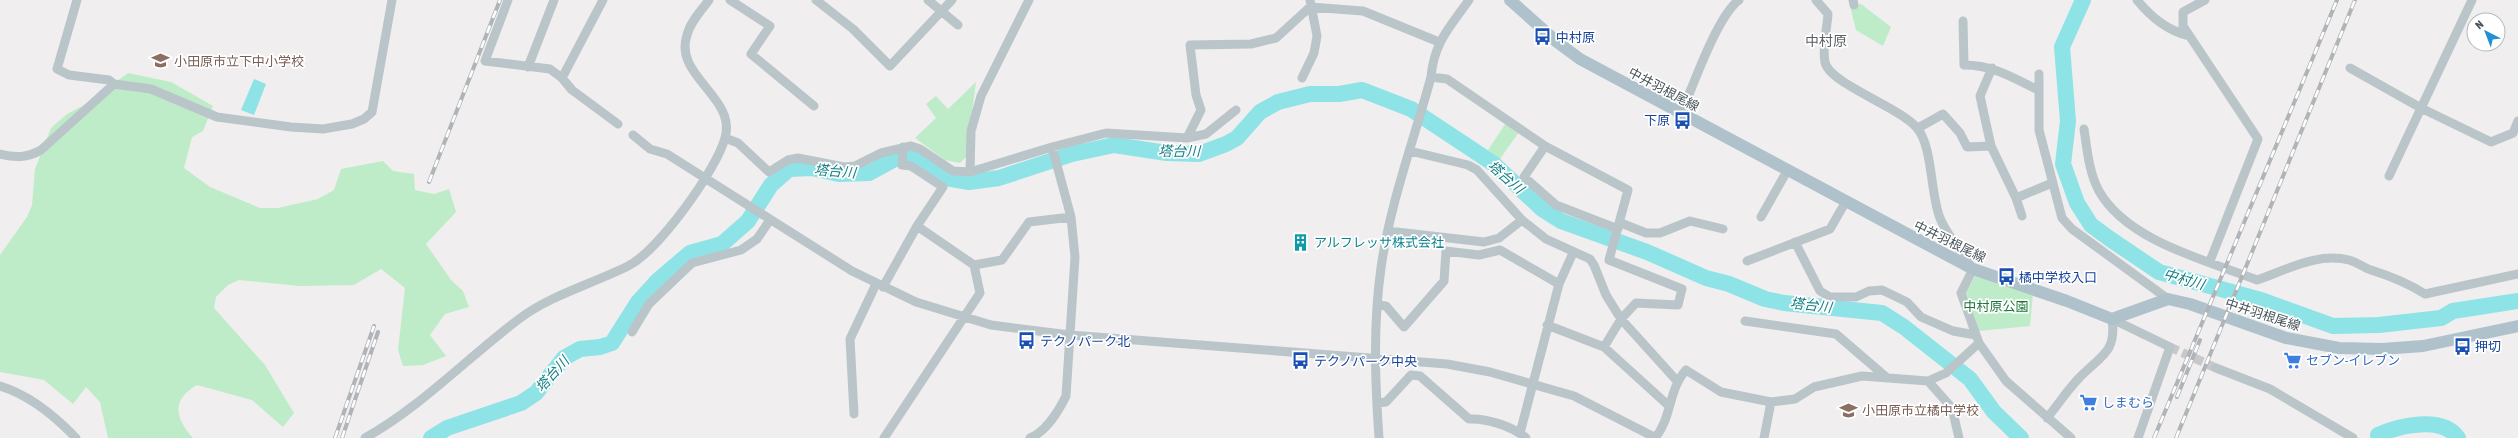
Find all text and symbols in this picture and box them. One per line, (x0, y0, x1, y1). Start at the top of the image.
north arrow (2466, 12, 2506, 52)
text: N (2473, 18, 2486, 31)
bus stop icon: 中村原 (1533, 27, 1553, 47)
place label: 中村原 (1556, 30, 1595, 45)
district label: 中村原 (1805, 33, 1847, 49)
school or university icon: 小田原市立下中小学校 (151, 51, 171, 71)
place label: 小田原市立下中小学校 (174, 54, 304, 69)
street label: 中井羽根尾線 (1626, 65, 1702, 114)
bus stop icon: 下原 (1673, 110, 1693, 130)
place label: 下原 (1644, 113, 1670, 128)
water label: 塔台川 (1158, 143, 1202, 159)
water label: 塔台川 (1485, 157, 1529, 198)
water label: 塔台川 (813, 161, 859, 181)
street label: 中井羽根尾線 (1911, 218, 1988, 265)
building icon: アルフレッサ株式会社 (1291, 232, 1311, 252)
place label: アルフレッサ株式会社 (1314, 235, 1444, 250)
water label: 中村川 (2162, 266, 2208, 293)
bus stop icon: 橘中学校入口 (1996, 267, 2016, 287)
place label: 橘中学校入口 (2019, 270, 2097, 285)
water label: 塔台川 (1789, 295, 1835, 316)
street label: 中井羽根尾線 (2223, 295, 2302, 334)
park label: 中村原公園 (1963, 299, 2029, 314)
bus stop icon: テクノパーク北 (1017, 331, 1037, 351)
place label: テクノパーク北 (1040, 334, 1130, 349)
bus stop icon: 押切 (2452, 336, 2472, 356)
place label: 押切 (2475, 339, 2501, 354)
supermarket icon: セブン-イレブン (2283, 350, 2303, 370)
bus stop icon: テクノパーク中央 (1291, 351, 1311, 371)
water label: 塔台川 (532, 352, 573, 395)
place label: セブン-イレブン (2306, 353, 2400, 368)
place label: テクノパーク中央 (1314, 354, 1417, 369)
supermarket icon: しまむら (2079, 392, 2099, 412)
place label: しまむら (2102, 395, 2154, 410)
school or university icon: 小田原市立橘中学校 (1839, 400, 1859, 420)
place label: 小田原市立橘中学校 (1862, 403, 1979, 418)

